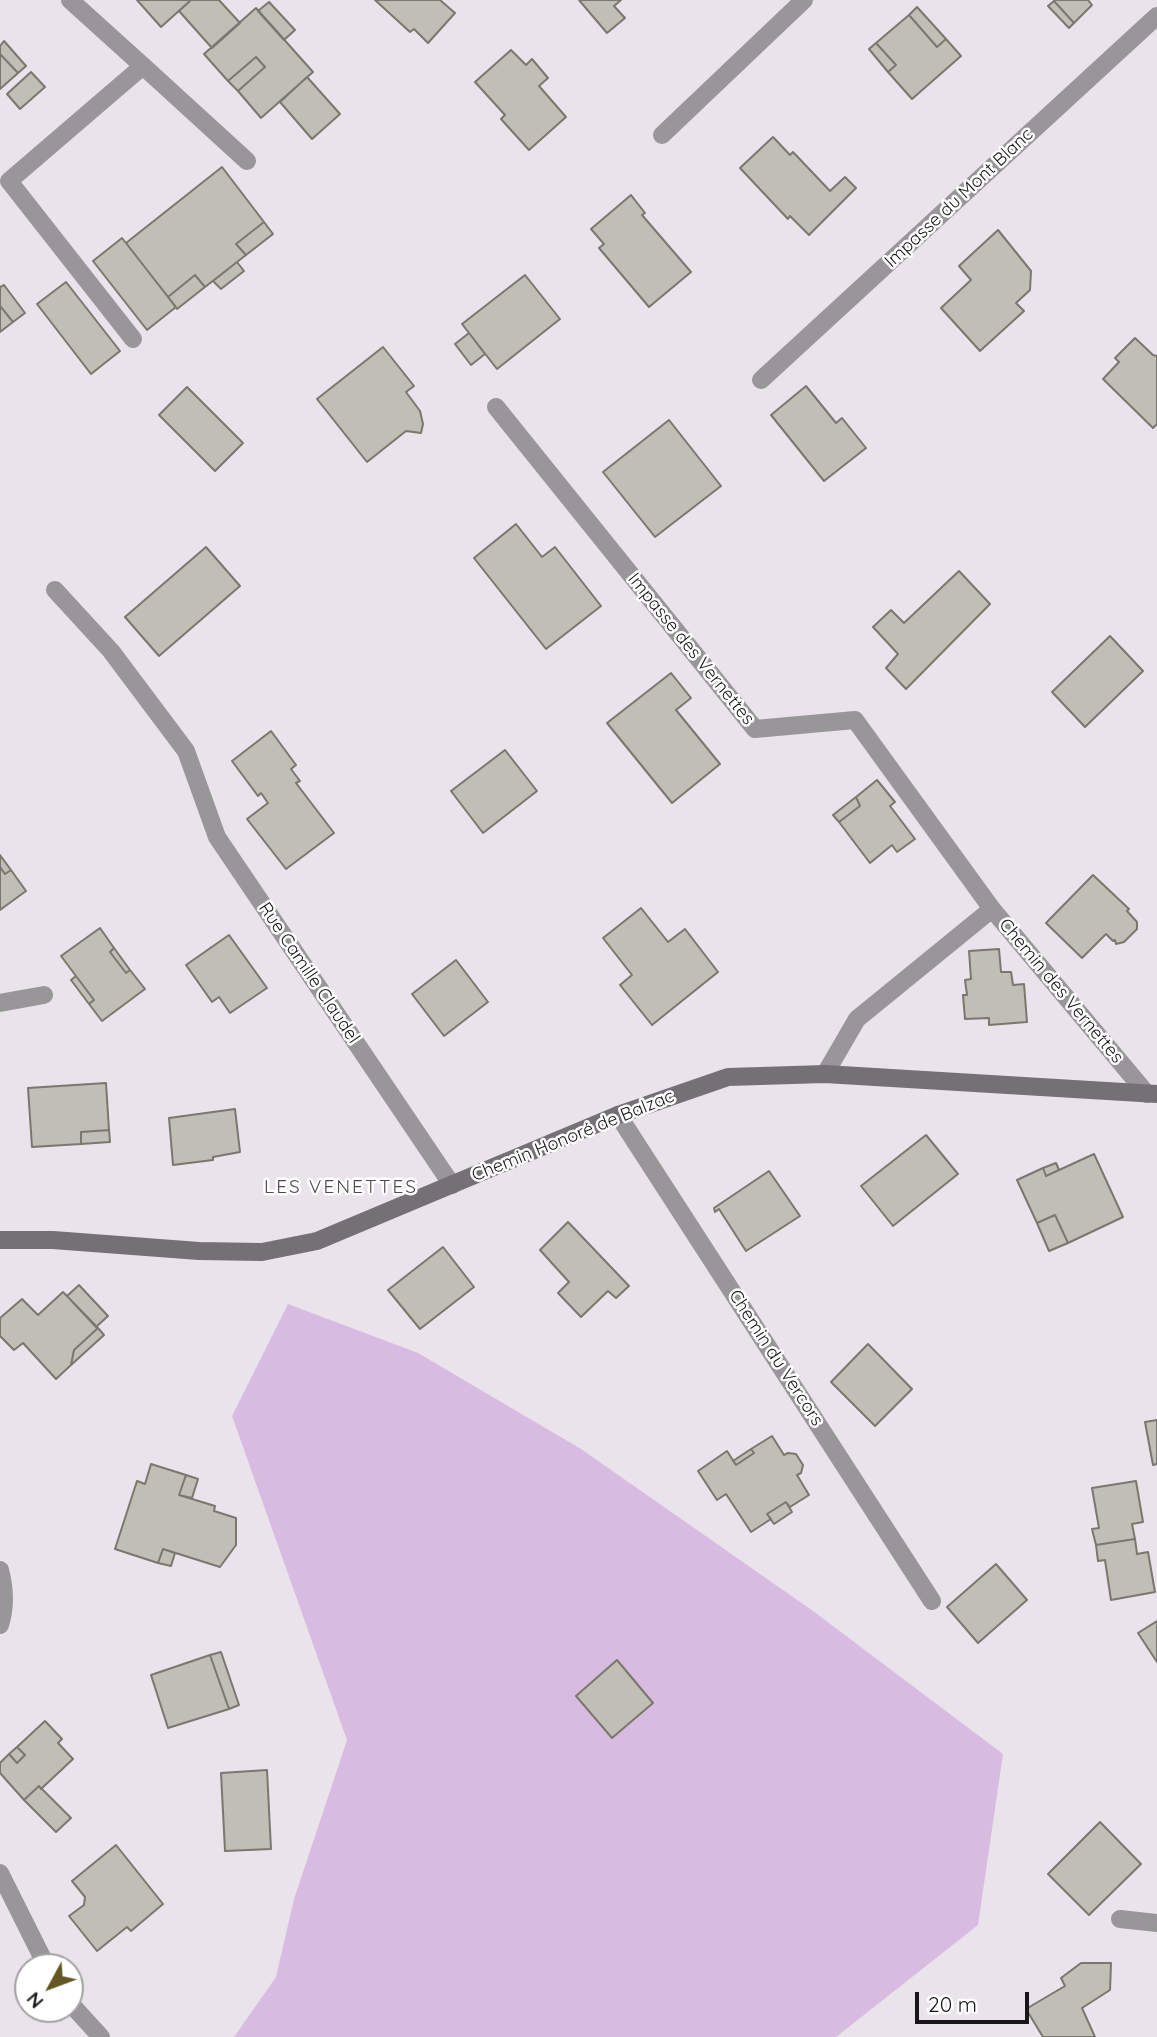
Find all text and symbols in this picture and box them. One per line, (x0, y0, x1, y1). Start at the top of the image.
street label: Impasse du Mont Blanc (880, 124, 1038, 272)
street label: Impasse des Vernettes (623, 569, 759, 729)
street label: Rue Camille Claudel (254, 898, 364, 1048)
street label: Chemin des Vernettes (994, 914, 1128, 1068)
street label: Chemin Honoré de Balzac (469, 1086, 677, 1186)
district label: LES VENETTES (266, 1176, 416, 1198)
street label: Chemin du Vercors (724, 1286, 828, 1430)
north arrow (14, 1953, 84, 2023)
scale bar (919, 1978, 1033, 2022)
text: N (21, 1987, 48, 2014)
text: 20 m (928, 1991, 977, 2017)

